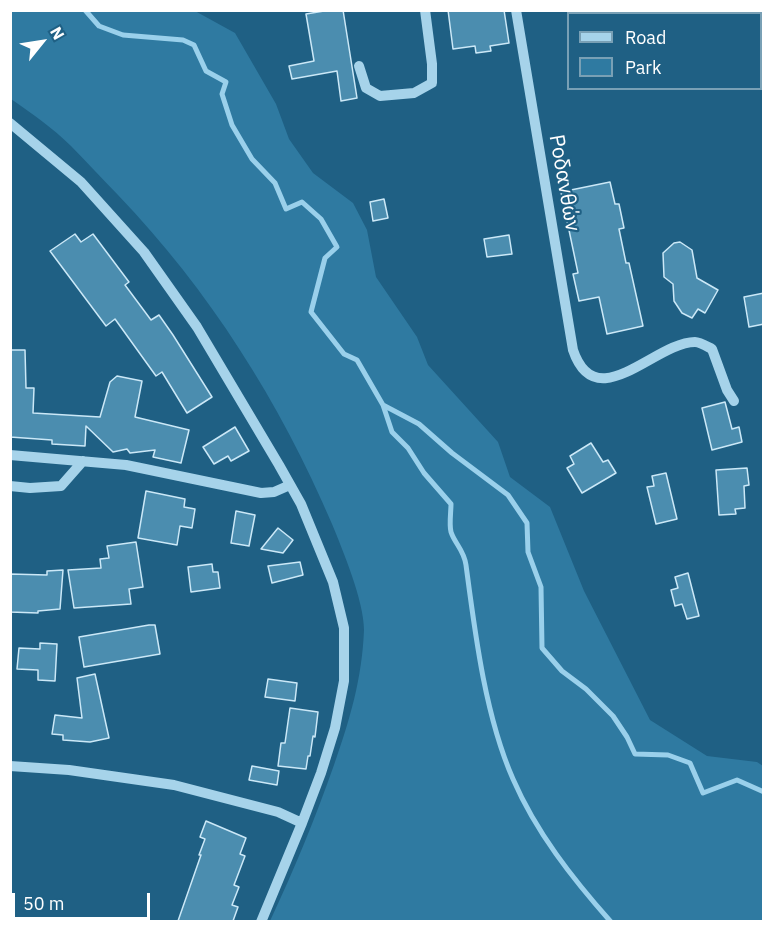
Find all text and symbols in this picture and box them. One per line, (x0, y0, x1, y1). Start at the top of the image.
north arrow (12, 12, 72, 72)
legend (567, 12, 762, 90)
text: N (46, 23, 69, 43)
text: Road (625, 26, 666, 49)
text: Park (625, 56, 661, 79)
street label: Ροδανθών (543, 133, 585, 233)
scale bar (15, 881, 153, 919)
text: 50 m (23, 892, 65, 915)

